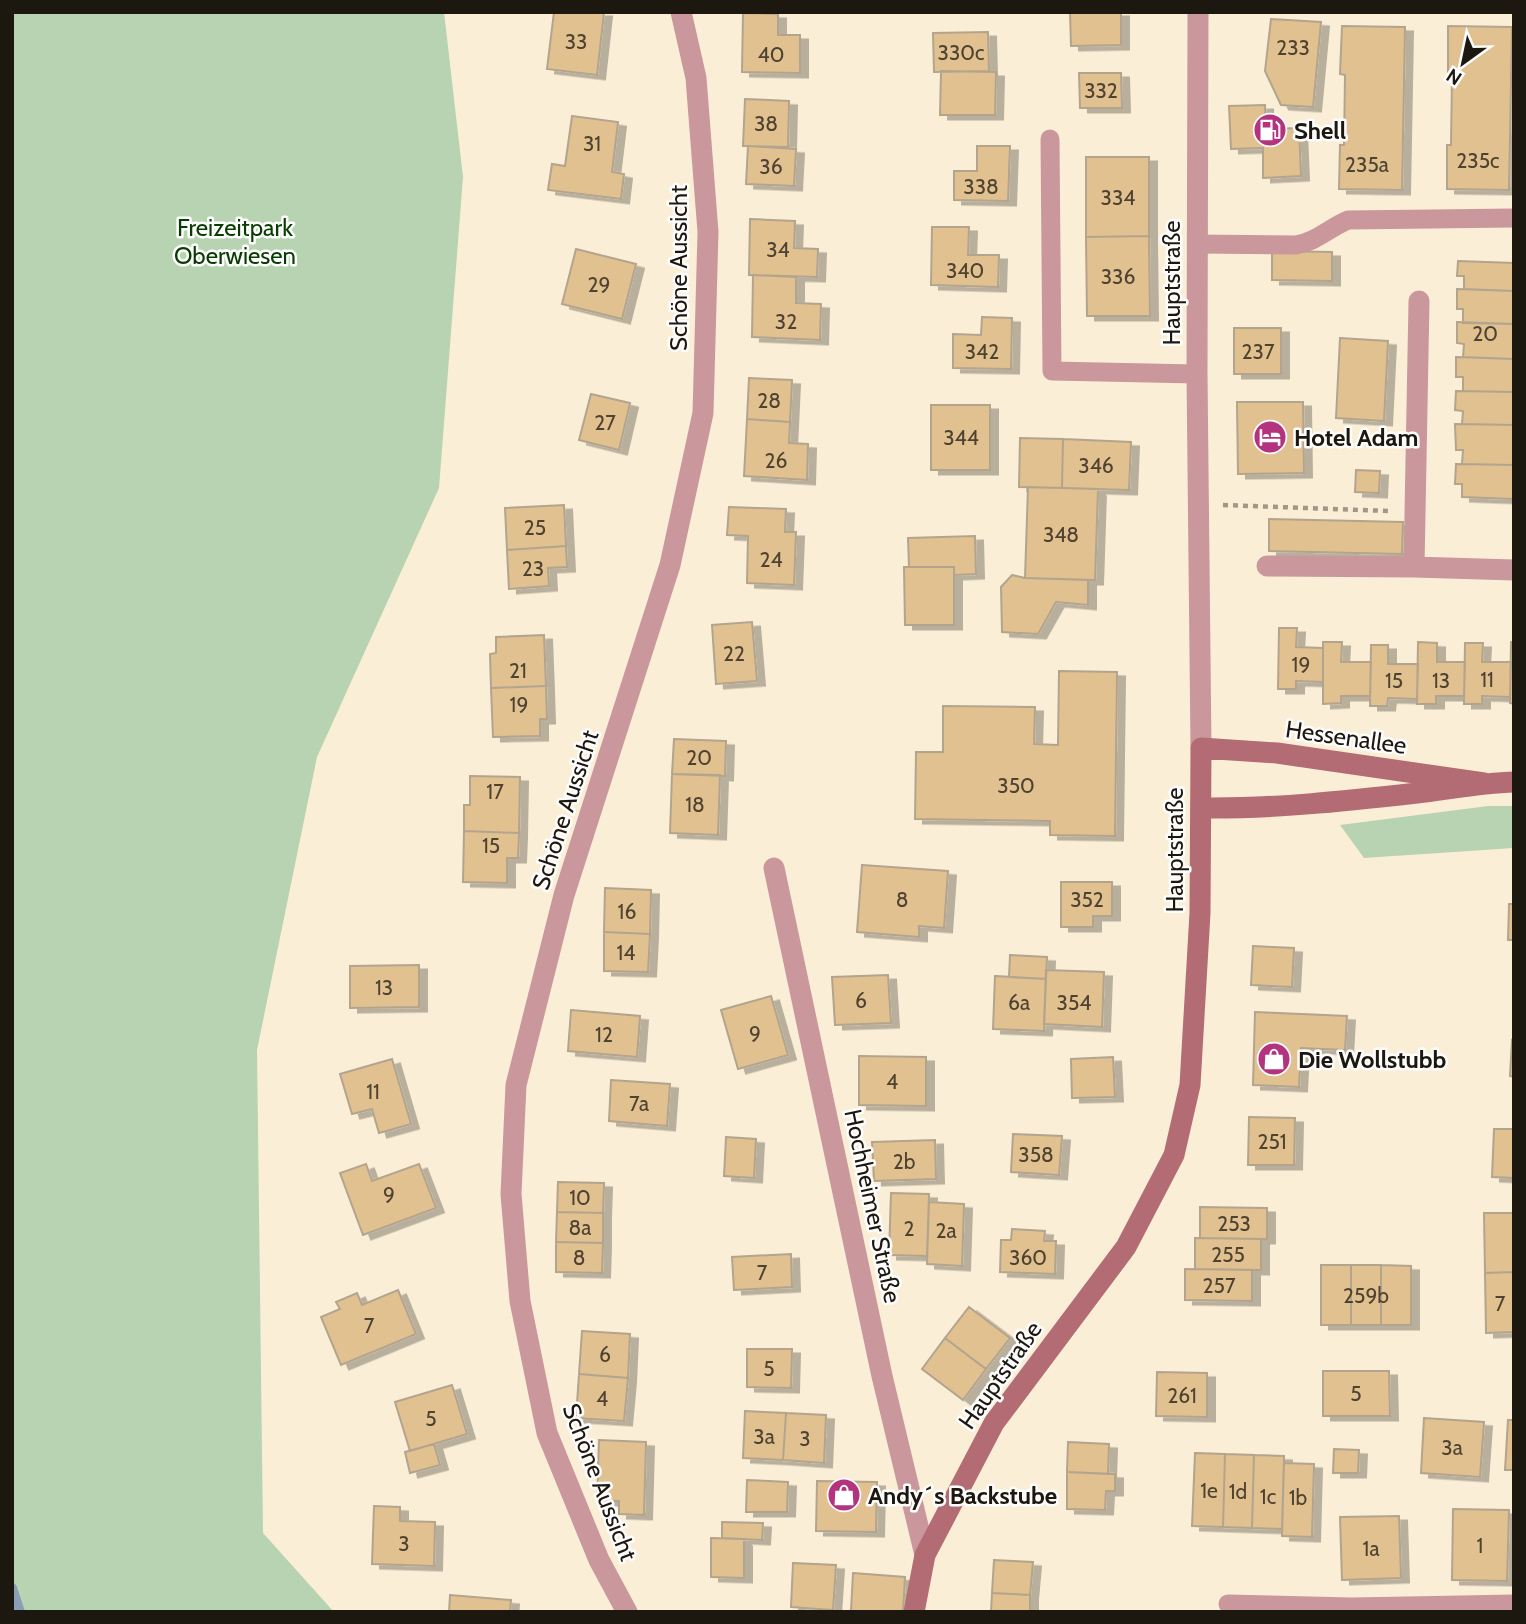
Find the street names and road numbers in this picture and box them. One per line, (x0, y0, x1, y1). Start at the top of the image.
street label: Schöne Aussicht (664, 185, 693, 351)
street label: Hauptstraße (1157, 220, 1186, 346)
street label: Hessenallee (1284, 714, 1408, 760)
street label: Schöne Aussicht (526, 727, 604, 893)
street label: Hauptstraße (1160, 787, 1189, 913)
street label: Hochheimer Straße (838, 1107, 908, 1305)
street label: Hauptstraße (952, 1315, 1048, 1435)
street label: Schöne Aussicht (557, 1399, 643, 1565)

